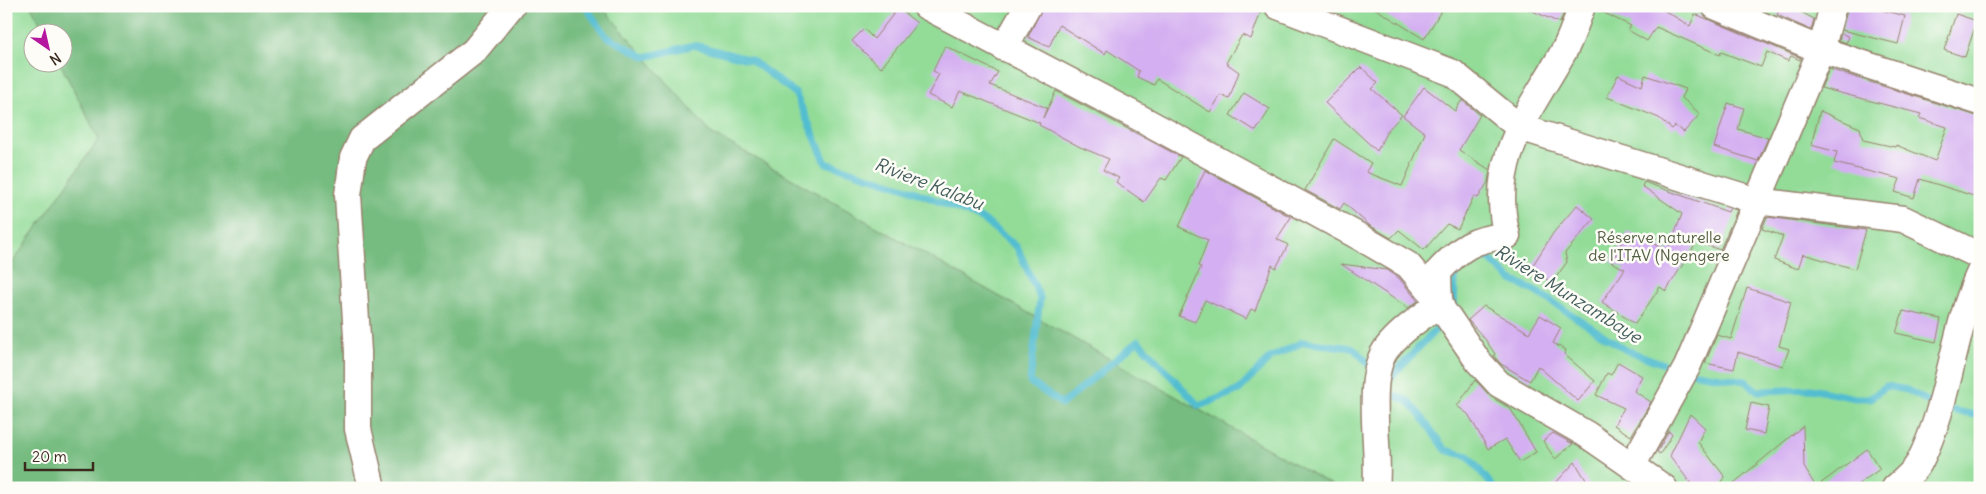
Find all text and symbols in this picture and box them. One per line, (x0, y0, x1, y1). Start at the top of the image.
north arrow (22, 22, 72, 72)
text: N (46, 49, 64, 69)
water label: Riviere Kalabu (871, 152, 988, 215)
park label: Réserve naturelle de l'ITAV (Ngengere (1588, 227, 1730, 265)
water label: Riviere Munzambaye (1491, 239, 1647, 349)
scale bar (25, 439, 92, 471)
text: 20 m (32, 447, 67, 466)

